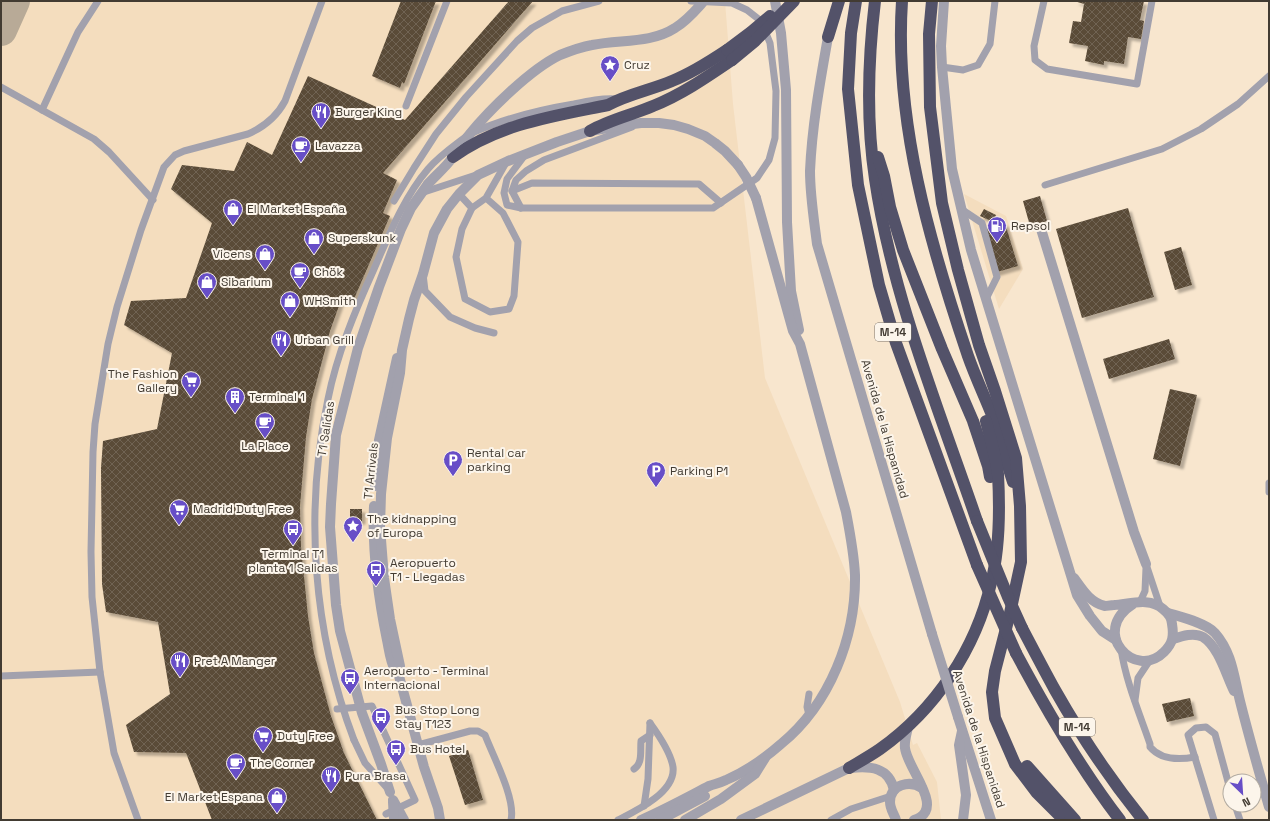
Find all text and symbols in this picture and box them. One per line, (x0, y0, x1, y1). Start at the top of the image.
place icon: Cruz (599, 54, 621, 82)
place label: Cruz (624, 57, 650, 73)
restaurant icon: Burger King (310, 101, 332, 129)
place label: Burger King (335, 104, 402, 120)
cafe icon: Lavazza (290, 135, 312, 163)
place label: Lavazza (315, 138, 361, 154)
shop icon: El Market España (222, 198, 244, 226)
place label: El Market España (247, 201, 345, 217)
fuel station icon: Repsol (986, 215, 1008, 243)
place label: Repsol (1011, 218, 1050, 234)
shop icon: Superskunk (303, 227, 325, 255)
place label: Superskunk (328, 230, 396, 246)
shop icon: Vicens (254, 243, 276, 271)
place label: Vicens (213, 246, 251, 262)
cafe icon: Chök (289, 261, 311, 289)
place label: Chök (314, 264, 343, 280)
shop icon: Sibarium (196, 271, 218, 299)
place label: Sibarium (221, 274, 271, 290)
shop icon: WHSmith (279, 290, 301, 318)
place label: WHSmith (304, 293, 356, 309)
road number: M-14 (875, 323, 911, 341)
restaurant icon: Urban Grill (270, 329, 292, 357)
place label: Urban Grill (295, 332, 354, 348)
street label: Avenida de la Hispanidad (857, 358, 913, 500)
place label: The Fashion Gallery (108, 366, 177, 396)
supermarket icon: The Fashion Gallery (180, 370, 202, 398)
building icon: Terminal 1 (224, 386, 246, 414)
place label: Terminal 1 (249, 389, 305, 405)
street label: T1 Salidas (314, 400, 338, 458)
cafe icon: La Place (254, 411, 276, 439)
place label: La Place (241, 438, 289, 454)
street label: T1 Arrivals (360, 442, 382, 500)
place label: Rental car parking (467, 445, 526, 475)
parking icon: Rental car parking (442, 449, 464, 477)
parking icon: Parking P1 (645, 460, 667, 488)
place label: Parking P1 (670, 463, 728, 479)
supermarket icon: Madrid Duty Free (168, 498, 190, 526)
place label: Madrid Duty Free (193, 501, 292, 517)
place label: The kidnapping of Europa (367, 511, 456, 541)
place icon: The kidnapping of Europa (342, 515, 364, 543)
bus stop icon: Terminal T1 planta 1 Salidas (282, 518, 304, 546)
place label: Terminal T1 planta 1 Salidas (248, 546, 338, 576)
place label: Aeropuerto T1 - Llegadas (390, 555, 465, 585)
bus stop icon: Aeropuerto T1 - Llegadas (365, 559, 387, 587)
restaurant icon: Pret A Manger (169, 650, 191, 678)
place label: Pret A Manger (194, 653, 276, 669)
place label: Aeropuerto - Terminal Internacional (364, 663, 488, 693)
bus stop icon: Aeropuerto - Terminal Internacional (339, 667, 361, 695)
street label: Avenida de la Hispanidad (949, 668, 1009, 810)
place label: Bus Stop Long Stay T123 (395, 702, 480, 732)
bus stop icon: Bus Stop Long Stay T123 (370, 706, 392, 734)
road number: M-14 (1059, 718, 1095, 736)
supermarket icon: Duty Free (252, 725, 274, 753)
place label: Duty Free (277, 728, 333, 744)
bus stop icon: Bus Hotel (385, 738, 407, 766)
place label: Bus Hotel (410, 741, 465, 757)
cafe icon: The Corner (225, 752, 247, 780)
place label: The Corner (250, 755, 314, 771)
restaurant icon: Pura Brasa (320, 765, 342, 793)
place label: Pura Brasa (345, 768, 406, 784)
north arrow (1222, 773, 1262, 813)
shop icon: El Market Espana (266, 786, 288, 814)
place label: El Market Espana (165, 789, 263, 805)
text: N (1240, 794, 1253, 810)

